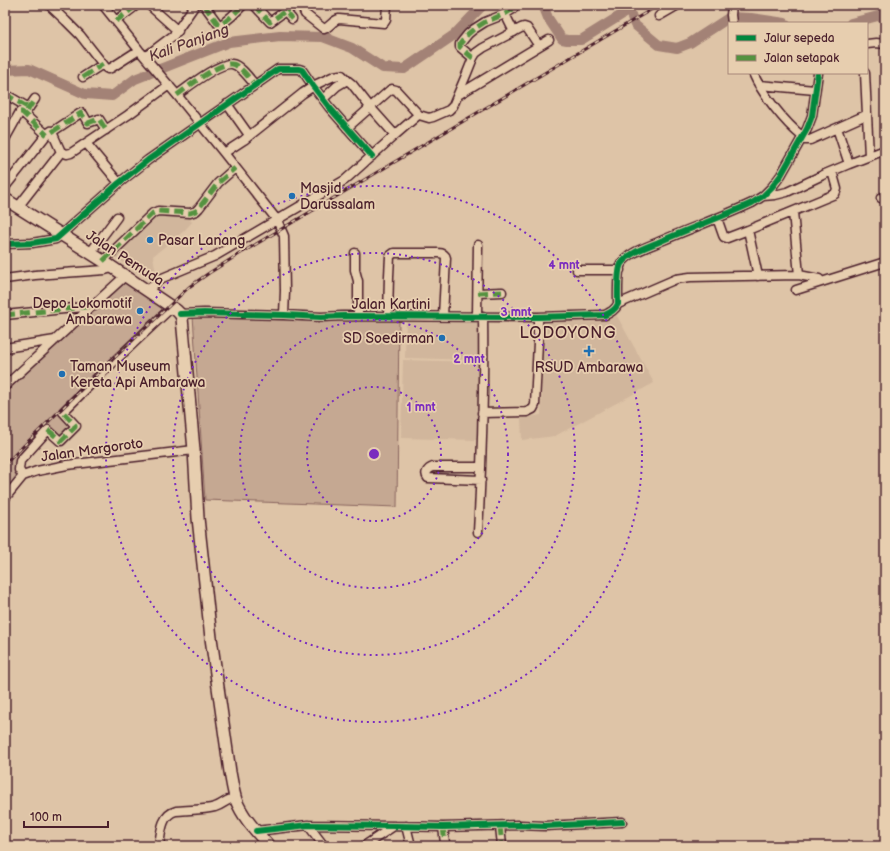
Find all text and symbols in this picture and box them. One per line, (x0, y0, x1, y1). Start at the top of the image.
water label: Kali Panjang (146, 20, 232, 66)
legend (728, 22, 868, 74)
text: Jalur sepeda (764, 31, 835, 46)
text: Jalan setapak (764, 51, 839, 66)
place label: Masjid Darussalam (300, 180, 375, 213)
marker: Masjid Darussalam (287, 191, 297, 201)
street label: Jalan Pemuda (83, 227, 167, 290)
place label: Pasar Lanang (158, 232, 245, 249)
marker: Pasar Lanang (145, 235, 155, 245)
text: 4 mnt (548, 258, 580, 273)
place label: Depo Lokomotif Ambarawa (32, 295, 133, 328)
street label: Jalan Kartini (352, 296, 430, 313)
text: 3 mnt (500, 305, 532, 320)
marker: Depo Lokomotif Ambarawa (135, 306, 145, 316)
district label: LODOYONG (520, 324, 616, 343)
place label: SD Soedirman (343, 330, 434, 347)
marker: SD Soedirman (437, 333, 447, 343)
marker: RSUD Ambarawa (583, 345, 595, 357)
text: 2 mnt (453, 352, 485, 367)
place label: Taman Museum Kereta Api Ambarawa (70, 358, 206, 391)
place label: RSUD Ambarawa (535, 359, 643, 376)
marker: Taman Museum Kereta Api Ambarawa (57, 369, 67, 379)
text: 1 mnt (406, 400, 436, 415)
street label: Jalan Margoroto (40, 434, 144, 466)
centre of rings (367, 447, 381, 461)
scale bar (24, 803, 108, 829)
text: 100 m (30, 810, 62, 825)

